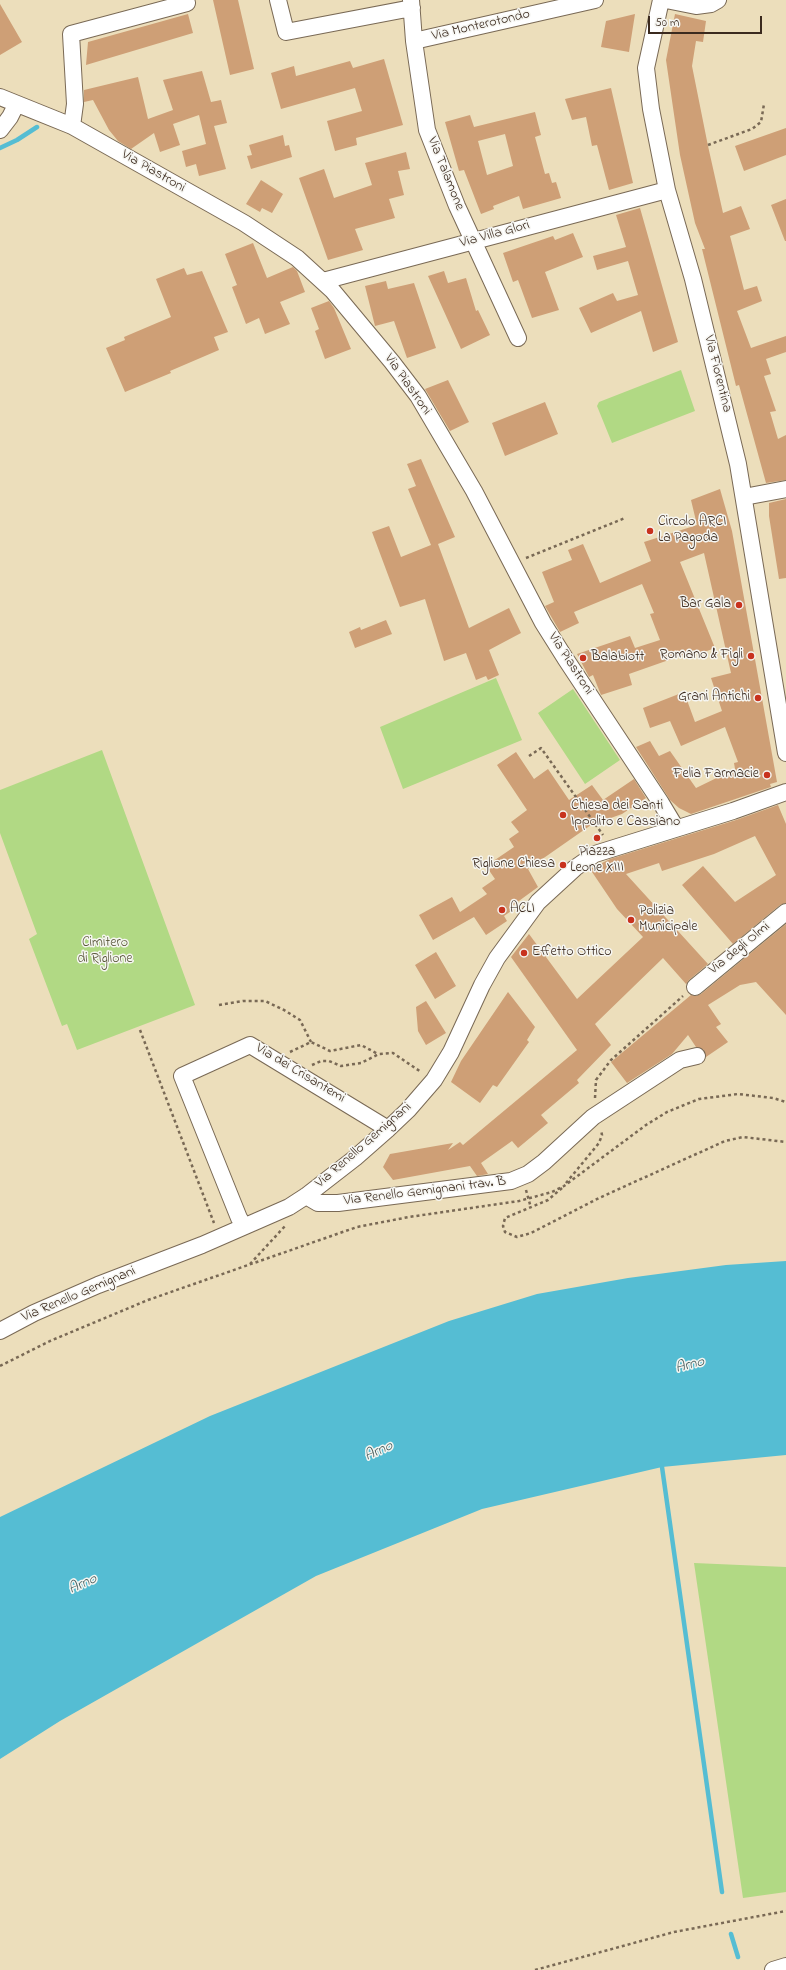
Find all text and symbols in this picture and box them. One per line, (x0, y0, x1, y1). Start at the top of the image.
street label: Via Monterotondo (430, 7, 532, 45)
scale bar (650, 8, 764, 34)
text: 50 m (655, 14, 679, 32)
street label: Via Talamone (423, 135, 467, 213)
street label: Via Piastroni (118, 147, 188, 197)
street label: Via Villa Glori (458, 218, 532, 252)
street label: Via Fiorentina (699, 334, 735, 414)
street label: Via Piastroni (380, 351, 434, 419)
place label: Circolo ARCI La Pagoda (658, 515, 726, 548)
marker: Circolo ARCI La Pagoda (645, 526, 655, 536)
place label: Bar Gala (680, 597, 731, 613)
marker: Bar Gala (734, 600, 744, 610)
street label: Via Piastroni (544, 630, 596, 698)
place label: Romano & Figli (660, 648, 743, 664)
place label: Balabiott (591, 650, 644, 666)
marker: Romano & Figli (746, 651, 756, 661)
marker: Balabiott (578, 653, 588, 663)
place label: Grani Antichi (678, 690, 750, 706)
marker: Grani Antichi (753, 693, 763, 703)
place label: Felia Farmacie (673, 767, 759, 783)
marker: Felia Farmacie (762, 770, 772, 780)
place label: Chiesa dei Santi Ippolito e Cassiano (571, 799, 680, 832)
marker: Chiesa dei Santi Ippolito e Cassiano (558, 810, 568, 820)
marker: Piazza Leone XIII (592, 833, 602, 843)
place label: Piazza Leone XIII (570, 845, 624, 878)
place label: Riglione Chiesa (472, 857, 555, 873)
marker: Riglione Chiesa (558, 860, 568, 870)
place label: ACLI (510, 902, 535, 918)
place label: Polizia Municipale (639, 904, 697, 936)
marker: ACLI (497, 905, 507, 915)
marker: Polizia Municipale (626, 915, 636, 925)
street label: Via degli Olmi (706, 919, 774, 979)
park label: Cimitero di Riglione (77, 936, 133, 968)
place label: Effetto Ottico (532, 945, 612, 961)
marker: Effetto Ottico (519, 948, 529, 958)
street label: Via dei Crisantemi (252, 1041, 348, 1107)
street label: Via Renello Gemignani (312, 1100, 416, 1192)
street label: Via Renello Gemignani trav. B (343, 1174, 507, 1210)
street label: Via Renello Gemignani (19, 1263, 139, 1327)
water label: Arno (674, 1354, 706, 1378)
water label: Arno (362, 1438, 396, 1466)
water label: Arno (66, 1571, 100, 1599)

